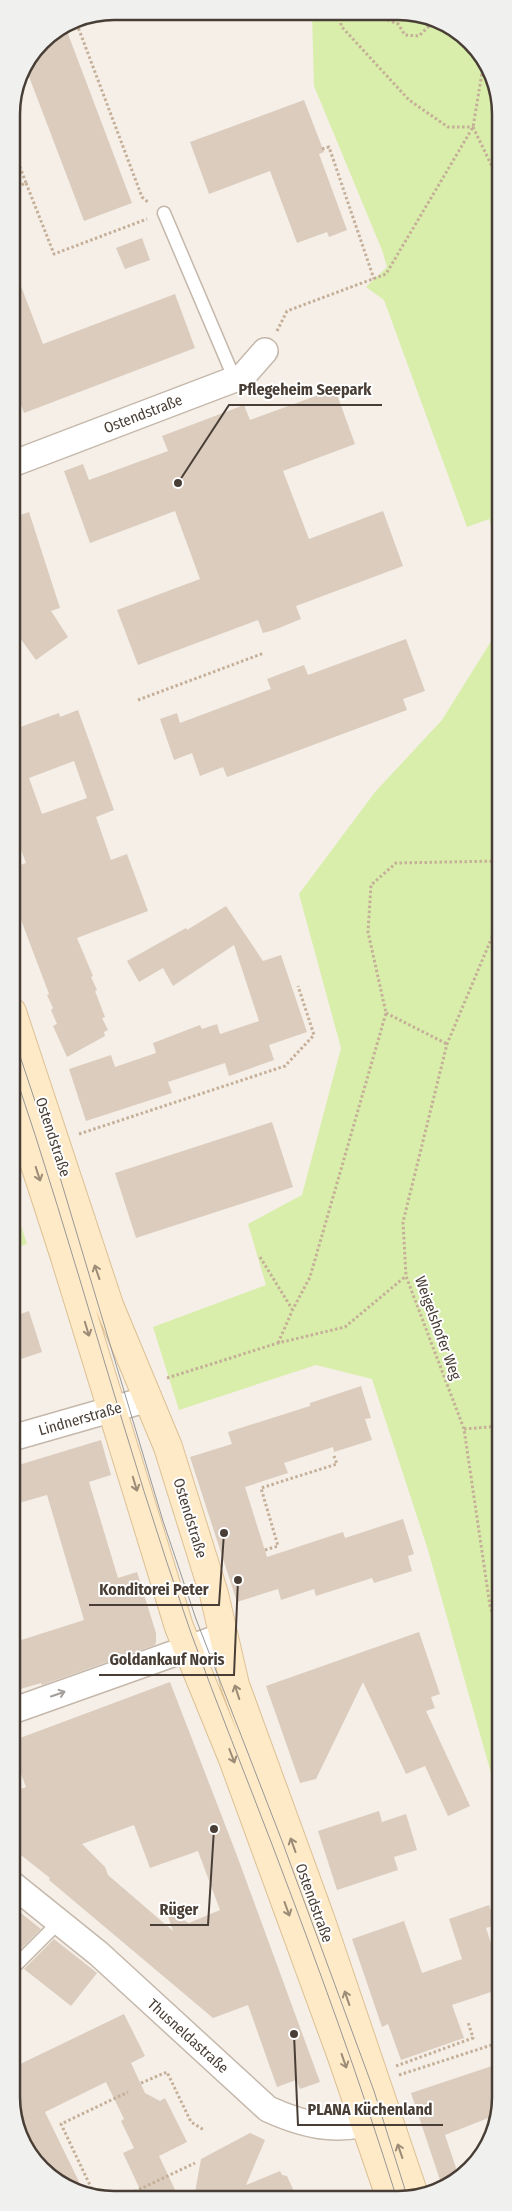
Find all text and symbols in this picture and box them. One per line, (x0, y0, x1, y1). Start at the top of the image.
callout: Pflegeheim Seepark (229, 374, 382, 405)
text: Pflegeheim Seepark (239, 380, 372, 399)
street label: Ostendstraße (101, 391, 185, 437)
street label: Ostendstraße (32, 1095, 74, 1179)
one-way arrow (34, 1166, 43, 1181)
one-way arrow (92, 1264, 102, 1280)
street label: Weigelshofer Weg (411, 1274, 465, 1382)
one-way arrow (83, 1320, 93, 1336)
street label: Lindnerstraße (36, 1399, 124, 1439)
one-way arrow (130, 1476, 140, 1492)
street label: Ostendstraße (169, 1476, 211, 1560)
callout: Konditorei Peter (89, 1574, 219, 1605)
text: Konditorei Peter (99, 1580, 209, 1599)
callout: Goldankauf Noris (99, 1644, 234, 1675)
text: Goldankauf Noris (109, 1650, 225, 1669)
one-way arrow (232, 1685, 241, 1700)
one-way arrow (50, 1689, 65, 1698)
one-way arrow (228, 1748, 237, 1763)
one-way arrow (288, 1837, 297, 1853)
street label: Ostendstraße (291, 1861, 337, 1945)
callout: Rüger (150, 1894, 208, 1925)
text: Rüger (160, 1900, 199, 1919)
one-way arrow (283, 1901, 292, 1916)
one-way arrow (342, 1990, 351, 2006)
street label: Thusneldastraße (144, 1995, 232, 2077)
one-way arrow (340, 2053, 349, 2068)
callout: PLANA Küchenland (298, 2094, 443, 2125)
text: PLANA Küchenland (307, 2100, 433, 2119)
one-way arrow (395, 2143, 405, 2159)

